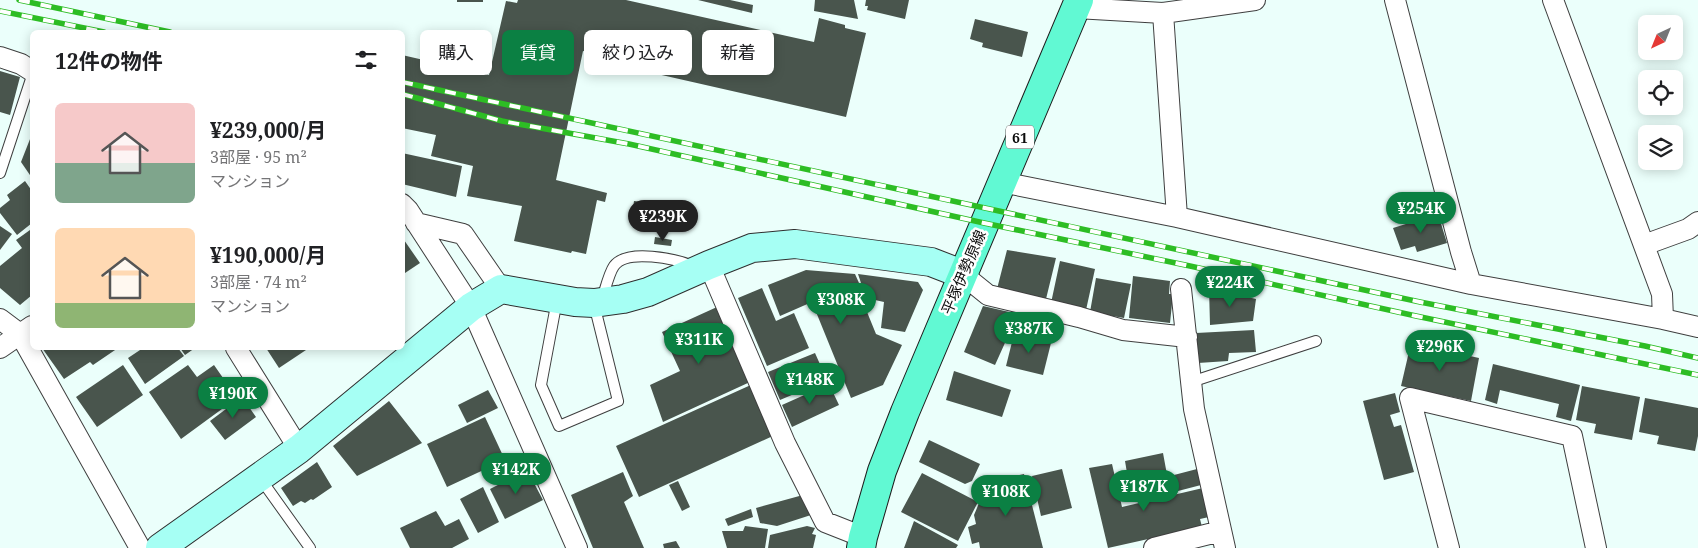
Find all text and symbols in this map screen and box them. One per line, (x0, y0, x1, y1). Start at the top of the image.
north arrow (1638, 15, 1682, 60)
map controls (1638, 15, 1683, 170)
chip: 購入 (420, 30, 492, 75)
chip: 賃貸 (502, 30, 574, 75)
chip: 絞り込み (584, 30, 692, 75)
chip: 新着 (702, 30, 774, 75)
icon: filters (352, 46, 380, 74)
text: 12件の物件 (55, 47, 163, 75)
button: locate (1638, 70, 1683, 115)
text: ¥239,000/月 (210, 116, 326, 144)
icon: home (95, 123, 155, 183)
road number: 61 (1006, 125, 1034, 148)
button: layers (1638, 125, 1683, 170)
text: 3部屋 · 95 m² (210, 146, 307, 168)
text: マンション (210, 170, 290, 192)
pin: ¥254K (1386, 192, 1456, 234)
text: ¥254K (1397, 197, 1445, 219)
pin: ¥239K (628, 200, 698, 242)
text: ¥239K (639, 205, 687, 227)
street label: 平塚伊勢原線 (936, 227, 990, 317)
text: ¥190,000/月 (210, 241, 326, 269)
icon: home (95, 248, 155, 308)
pin: ¥224K (1195, 266, 1265, 308)
text: 3部屋 · 74 m² (210, 271, 307, 293)
text: ¥224K (1206, 271, 1254, 293)
pin: ¥308K (806, 282, 876, 325)
text: ¥308K (817, 288, 865, 310)
text: マンション (210, 295, 290, 317)
pin: ¥387K (994, 312, 1064, 354)
text: ¥387K (1005, 317, 1053, 339)
pin: ¥311K (664, 322, 734, 365)
text: ¥311K (675, 328, 723, 350)
pin: ¥296K (1405, 330, 1475, 372)
text: ¥296K (1416, 335, 1464, 357)
pin: ¥148K (775, 362, 845, 405)
text: ¥148K (786, 368, 834, 390)
pin: ¥190K (198, 376, 268, 419)
text: ¥190K (209, 382, 257, 404)
pin: ¥142K (481, 452, 551, 495)
text: ¥142K (492, 458, 540, 480)
pin: ¥187K (1109, 470, 1179, 512)
pin: ¥108K (971, 474, 1041, 517)
text: ¥187K (1120, 475, 1168, 497)
text: ¥108K (982, 480, 1030, 502)

